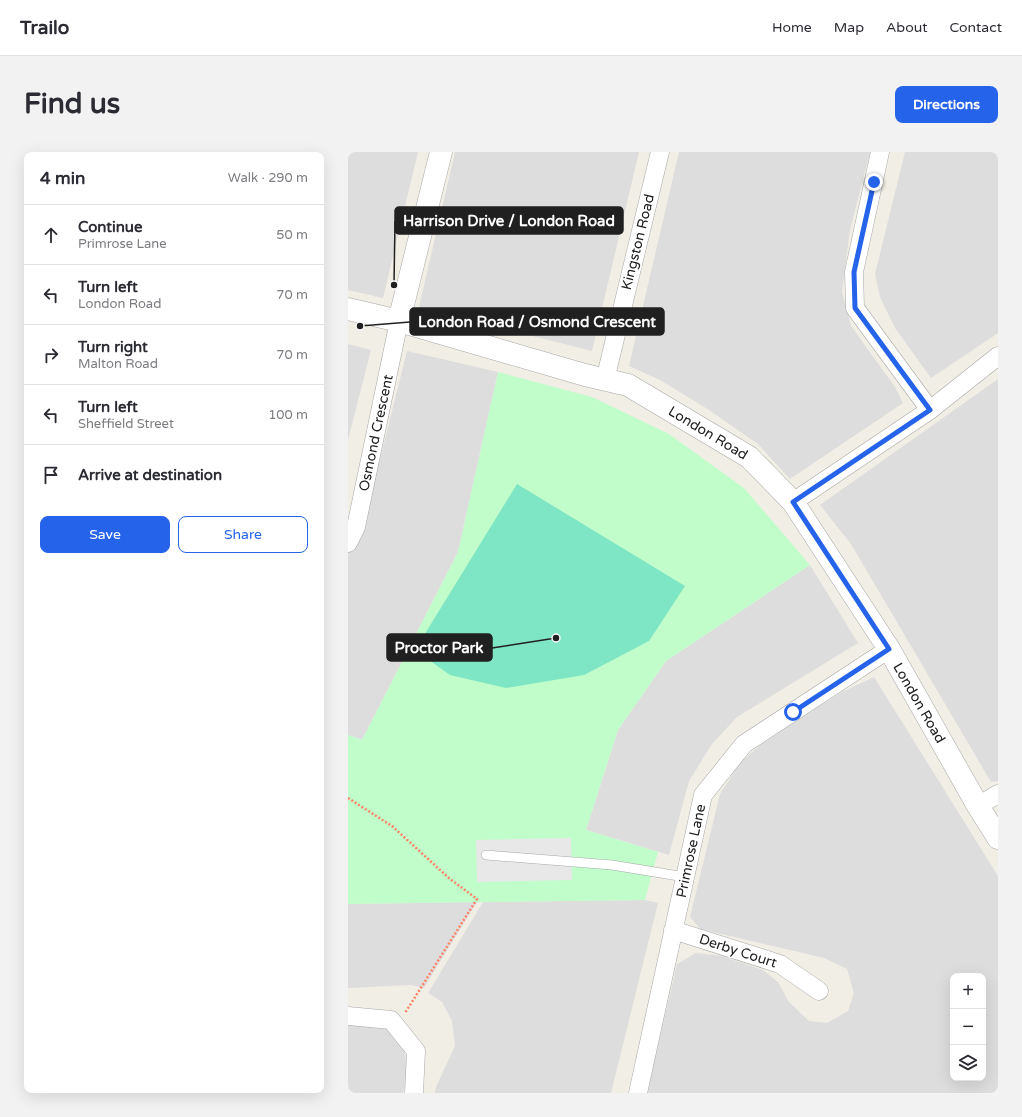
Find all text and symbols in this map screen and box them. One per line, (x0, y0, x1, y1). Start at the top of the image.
text: Trailo (20, 17, 69, 39)
text: Home (772, 19, 812, 36)
text: Map (834, 19, 864, 36)
text: About (886, 19, 928, 36)
text: Contact (950, 19, 1002, 36)
button: Directions (895, 86, 998, 123)
text: Find us (24, 87, 120, 121)
text: 4 min (40, 168, 85, 189)
text: Walk · 290 m (228, 170, 308, 186)
route end (865, 173, 883, 191)
street label: Kingston Road (618, 192, 658, 292)
callout: Harrison Drive / London Road (395, 207, 623, 234)
text: Harrison Drive / London Road (403, 212, 615, 230)
text: Continue (78, 218, 142, 236)
icon: ahead (40, 224, 62, 246)
text: 50 m (276, 227, 308, 243)
text: Primrose Lane (78, 236, 167, 252)
text: Turn left (78, 278, 138, 296)
icon: left (40, 284, 62, 306)
text: 70 m (276, 287, 308, 303)
text: London Road (78, 296, 161, 312)
callout: London Road / Osmond Crescent (410, 308, 664, 335)
text: London Road / Osmond Crescent (418, 313, 656, 331)
text: Turn right (78, 338, 148, 356)
icon: right (40, 344, 62, 366)
text: 70 m (276, 347, 308, 363)
text: Malton Road (78, 356, 158, 372)
street label: Osmond Crescent (355, 372, 397, 493)
text: Turn left (78, 398, 138, 416)
street label: London Road (665, 403, 751, 463)
icon: left (40, 404, 62, 426)
text: 100 m (268, 407, 308, 423)
text: Sheffield Street (78, 416, 174, 432)
icon: arrive (40, 464, 62, 486)
text: Arrive at destination (78, 466, 222, 484)
button: Save (40, 516, 170, 553)
button: Share (178, 516, 308, 553)
callout: Proctor Park (387, 634, 492, 661)
text: Proctor Park (394, 639, 484, 657)
street label: London Road (889, 660, 949, 746)
route start (784, 703, 802, 721)
street label: Primrose Lane (673, 803, 709, 899)
street label: Derby Court (697, 930, 780, 972)
map controls (950, 973, 986, 1081)
button: + (950, 973, 986, 1009)
button: − (950, 1009, 986, 1045)
button: layers (950, 1045, 986, 1081)

